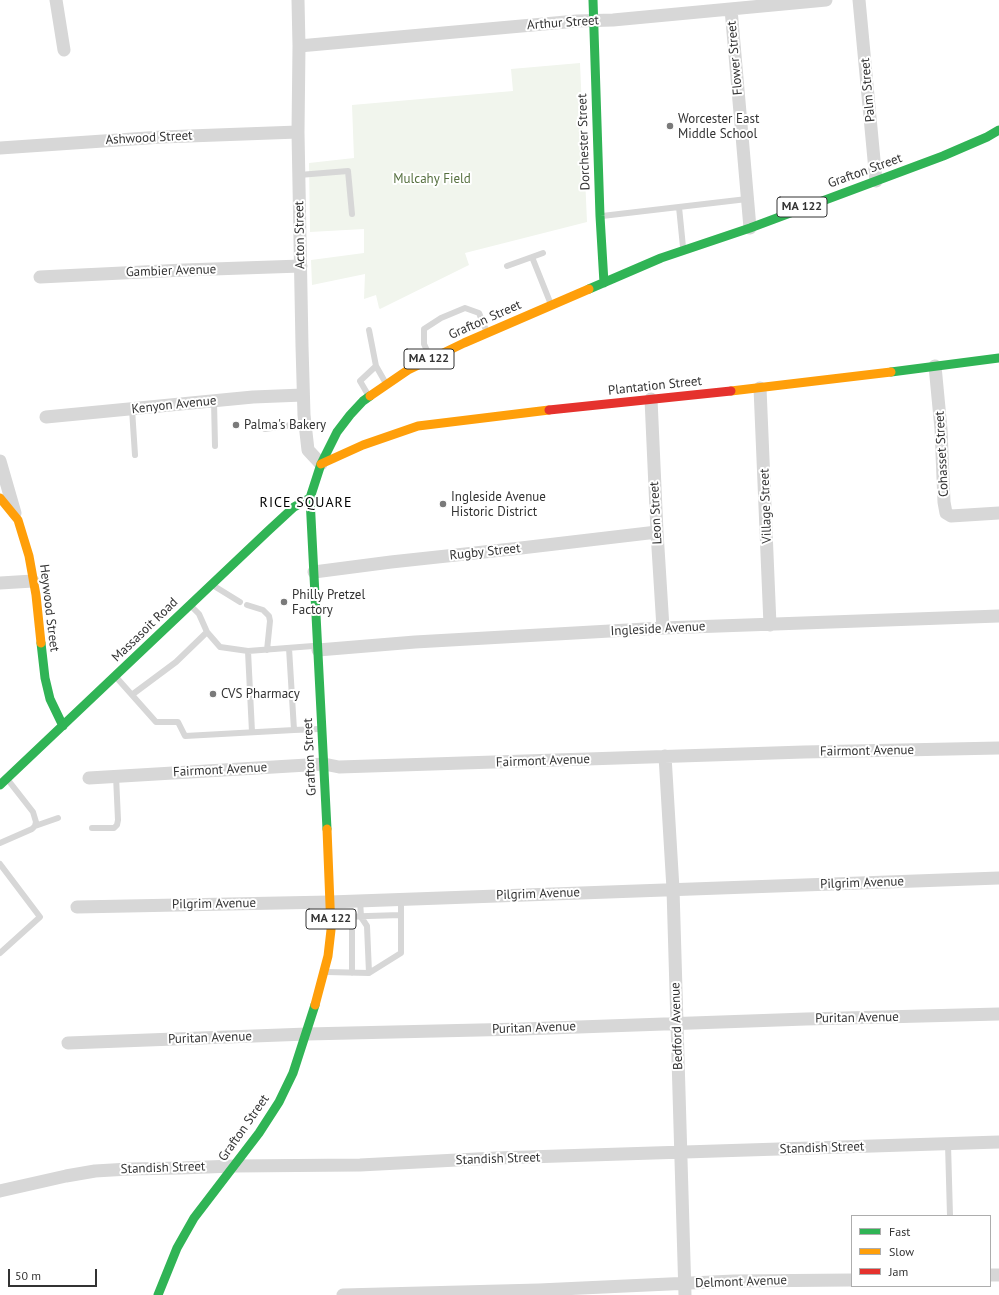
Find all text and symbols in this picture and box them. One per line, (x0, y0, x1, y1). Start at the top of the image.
street label: Arthur Street (527, 13, 599, 33)
street label: Flower Street (724, 20, 746, 96)
street label: Palm Street (857, 57, 879, 123)
street label: Dorchester Street (575, 93, 593, 191)
place label: Worcester East Middle School (678, 111, 759, 142)
marker: Worcester East Middle School (665, 121, 675, 131)
street label: Ashwood Street (105, 128, 193, 148)
street label: Grafton Street (826, 150, 904, 192)
park label: Mulcahy Field (393, 171, 471, 187)
road number: MA 122 (777, 197, 827, 217)
street label: Acton Street (292, 201, 308, 269)
street label: Gambier Avenue (125, 262, 217, 280)
street label: Grafton Street (446, 297, 524, 343)
road number: MA 122 (404, 349, 454, 369)
street label: Plantation Street (607, 373, 703, 399)
street label: Kenyon Avenue (131, 393, 217, 417)
street label: Cohasset Street (932, 411, 952, 497)
place label: Palma's Bakery (244, 417, 326, 433)
marker: Palma's Bakery (231, 420, 241, 430)
street label: Village Street (757, 468, 775, 544)
street label: Leon Street (647, 481, 665, 545)
place label: Ingleside Avenue Historic District (451, 489, 546, 520)
district label: RICE SQUARE (260, 495, 352, 511)
marker: Ingleside Avenue Historic District (438, 499, 448, 509)
street label: Rugby Street (449, 541, 521, 563)
street label: Heywood Street (36, 563, 62, 653)
place label: Philly Pretzel Factory (292, 587, 365, 618)
street label: Massasoit Road (109, 595, 181, 665)
marker: Philly Pretzel Factory (279, 597, 289, 607)
street label: Ingleside Avenue (610, 619, 706, 639)
place label: CVS Pharmacy (221, 686, 300, 702)
marker: CVS Pharmacy (208, 689, 218, 699)
street label: Grafton Street (300, 718, 320, 796)
street label: Fairmont Avenue (820, 742, 914, 760)
street label: Fairmont Avenue (496, 752, 590, 770)
street label: Fairmont Avenue (173, 760, 267, 780)
street label: Pilgrim Avenue (820, 874, 904, 892)
street label: Pilgrim Avenue (496, 885, 580, 903)
street label: Pilgrim Avenue (172, 895, 256, 913)
road number: MA 122 (306, 909, 356, 929)
street label: Bedford Avenue (668, 982, 686, 1070)
street label: Puritan Avenue (815, 1009, 899, 1027)
street label: Puritan Avenue (492, 1019, 576, 1037)
street label: Puritan Avenue (168, 1029, 252, 1047)
street label: Grafton Street (215, 1092, 273, 1164)
street label: Standish Street (779, 1139, 865, 1157)
street label: Standish Street (455, 1150, 541, 1168)
street label: Standish Street (120, 1159, 206, 1177)
legend (851, 1215, 991, 1287)
text: Fast (889, 1224, 910, 1239)
text: Slow (889, 1244, 914, 1259)
scale bar (10, 1261, 99, 1287)
text: Jam (889, 1264, 908, 1279)
text: 50 m (15, 1268, 41, 1283)
street label: Delmont Avenue (695, 1273, 787, 1291)

